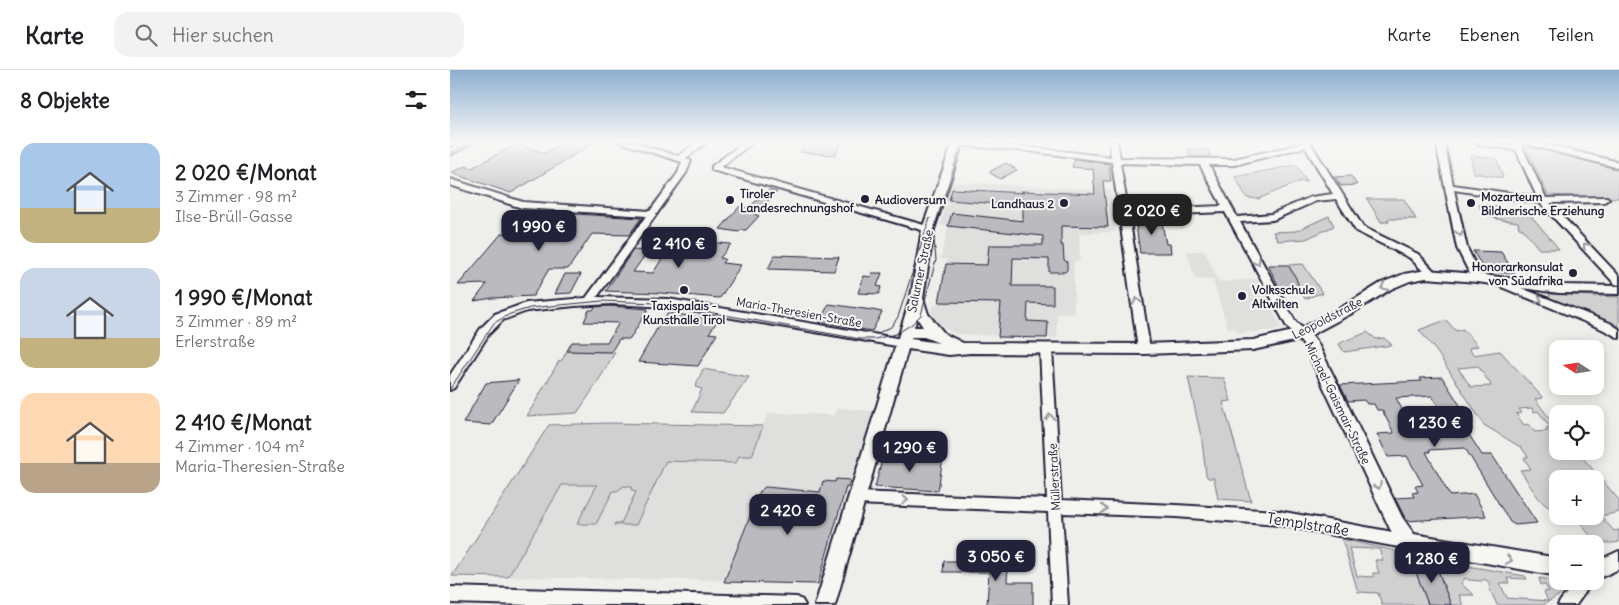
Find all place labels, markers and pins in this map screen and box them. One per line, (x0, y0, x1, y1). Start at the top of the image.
place label: Tiroler Landesrechnungshof (740, 186, 855, 216)
place label: Mozarteum Bildnerische Erziehung (1481, 189, 1605, 219)
place label: Audioversum (875, 192, 947, 207)
marker: Audioversum (859, 193, 871, 205)
marker: Tiroler Landesrechnungshof (724, 194, 736, 206)
pin: 2 020 € (1106, 194, 1198, 236)
place label: Landhaus 2 (991, 196, 1054, 211)
marker: Landhaus 2 (1058, 197, 1070, 209)
marker: Mozarteum Bildnerische Erziehung (1465, 197, 1477, 209)
pin: 1 990 € (493, 210, 585, 252)
pin: 2 410 € (633, 226, 725, 269)
place label: Honorarkonsulat von Südafrika (1472, 259, 1564, 288)
marker: Honorarkonsulat von Südafrika (1567, 267, 1579, 279)
place label: Volksschule Altwilten (1252, 282, 1315, 311)
marker: Taxispalais - Kunsthalle Tirol (678, 284, 690, 296)
marker: Volksschule Altwilten (1236, 290, 1248, 302)
place label: Taxispalais - Kunsthalle Tirol (643, 298, 726, 327)
pin: 1 230 € (1389, 406, 1481, 448)
pin: 1 290 € (864, 430, 956, 473)
pin: 2 420 € (742, 494, 834, 536)
pin: 3 050 € (950, 540, 1042, 582)
pin: 1 280 € (1386, 542, 1478, 584)

